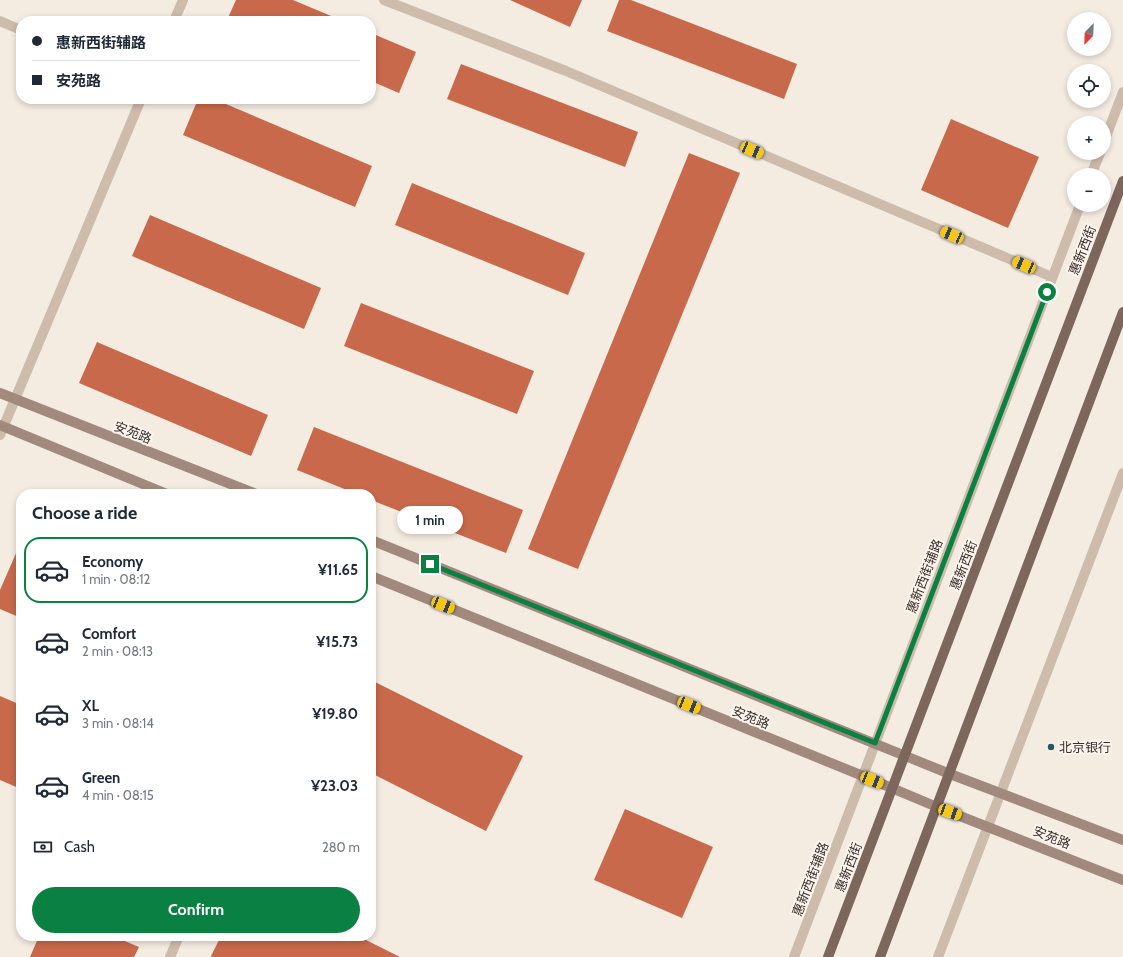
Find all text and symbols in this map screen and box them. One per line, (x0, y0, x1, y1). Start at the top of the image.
north arrow (1067, 12, 1111, 56)
map controls (1067, 12, 1111, 212)
text: 惠新西街辅路 (56, 34, 146, 52)
button: locate (1067, 64, 1111, 108)
text: 安苑路 (56, 72, 101, 90)
button: + (1067, 116, 1111, 160)
car (739, 140, 765, 160)
button: − (1067, 168, 1111, 212)
street label: 惠新西街 (1065, 223, 1099, 277)
car (939, 225, 965, 245)
car (1011, 255, 1037, 275)
route start (1038, 283, 1056, 301)
street label: 安苑路 (112, 418, 154, 446)
text: Choose a ride (32, 502, 137, 524)
callout: 1 min (397, 506, 463, 534)
text: 1 min (415, 512, 445, 528)
street label: 惠新西街辅路 (903, 537, 945, 615)
street label: 惠新西街 (946, 538, 980, 592)
icon: car (34, 552, 70, 588)
text: Economy (82, 553, 143, 571)
route end (421, 555, 439, 573)
text: ¥11.65 (318, 561, 358, 579)
text: 1 min · 08:12 (82, 571, 150, 587)
car (430, 595, 456, 615)
icon: car (34, 624, 70, 660)
text: Comfort (82, 625, 136, 643)
text: ¥15.73 (316, 633, 358, 651)
text: 2 min · 08:13 (82, 643, 153, 659)
car (676, 695, 702, 715)
icon: car (34, 696, 70, 732)
text: XL (82, 697, 99, 715)
street label: 安苑路 (730, 702, 772, 732)
text: ¥19.80 (312, 705, 358, 723)
text: 3 min · 08:14 (82, 715, 154, 731)
place label: 北京银行 (1059, 739, 1111, 755)
marker: 北京银行 (1046, 742, 1056, 752)
icon: car (34, 768, 70, 804)
text: Green (82, 769, 120, 787)
car (859, 770, 885, 790)
text: ¥23.03 (311, 777, 358, 795)
text: 4 min · 08:15 (82, 787, 154, 803)
car (937, 802, 963, 822)
street label: 安苑路 (1031, 822, 1073, 852)
icon: cash (32, 836, 54, 858)
text: Cash (64, 838, 95, 856)
text: 280 m (322, 839, 360, 855)
street label: 惠新西街辅路 (789, 840, 831, 918)
street label: 惠新西街 (831, 840, 865, 894)
button: Confirm (32, 887, 360, 933)

